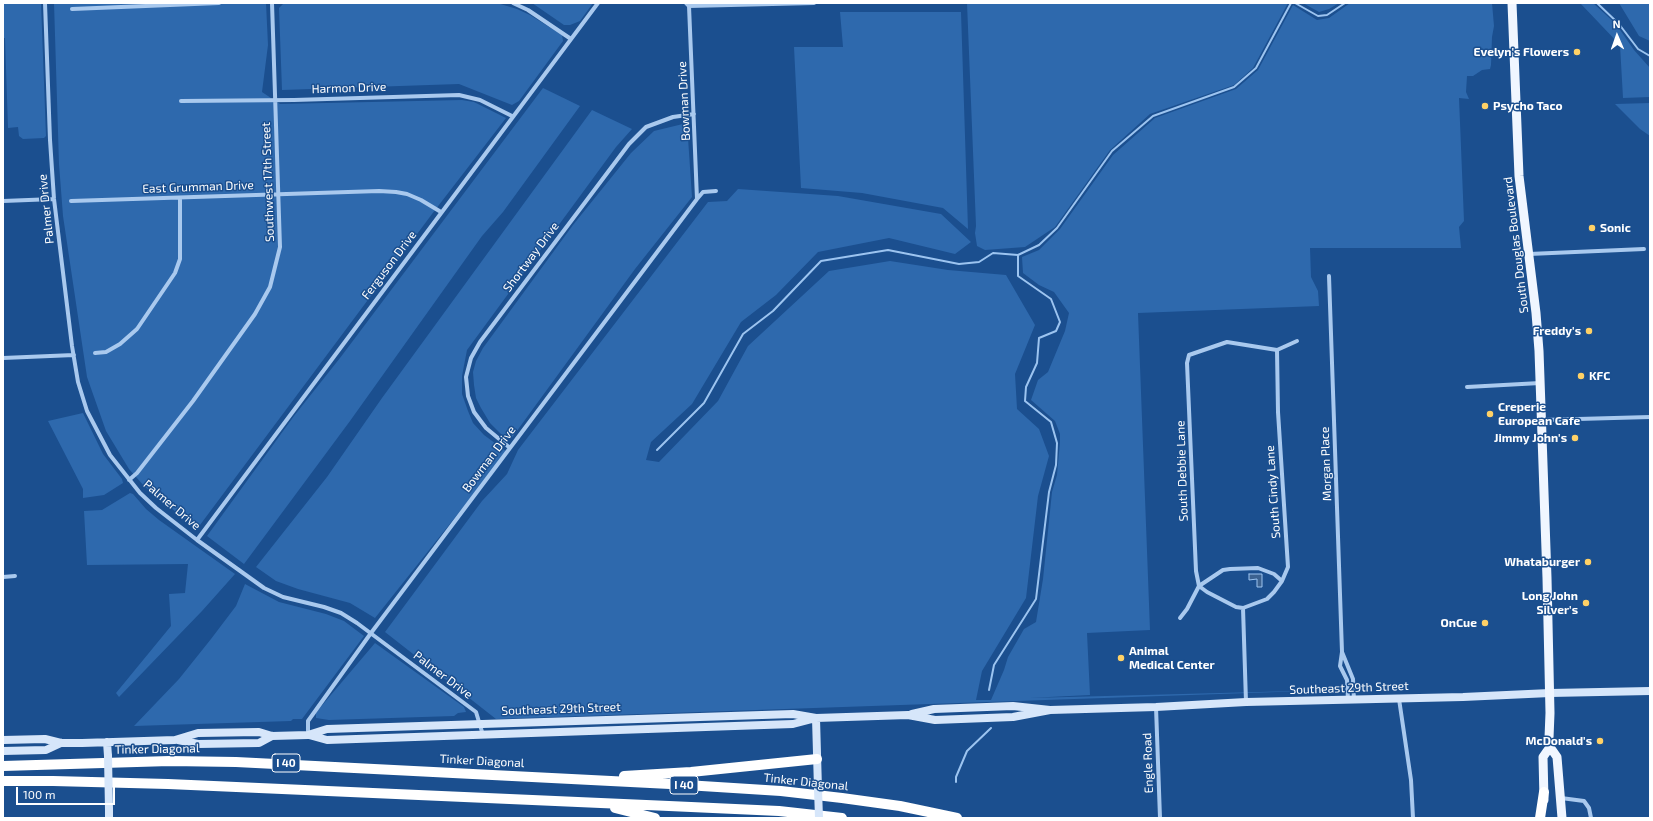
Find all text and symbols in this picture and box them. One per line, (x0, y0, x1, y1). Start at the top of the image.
north arrow (1597, 16, 1637, 56)
text: N (1612, 17, 1621, 30)
place label: Evelyn's Flowers (1474, 45, 1569, 59)
marker: Evelyn's Flowers (1572, 47, 1582, 57)
street label: Bowman Drive (675, 61, 693, 141)
street label: Harmon Drive (311, 79, 387, 97)
place label: Psycho Taco (1493, 99, 1563, 113)
marker: Psycho Taco (1480, 101, 1490, 111)
street label: Southwest 17th Street (259, 122, 277, 242)
street label: Palmer Drive (35, 173, 57, 245)
street label: South Douglas Boulevard (1500, 176, 1532, 314)
street label: East Grumman Drive (142, 178, 254, 196)
street label: Shortway Drive (500, 219, 562, 295)
place label: Sonic (1600, 221, 1631, 235)
marker: Sonic (1587, 223, 1597, 233)
street label: Ferguson Drive (359, 228, 419, 302)
place label: Freddy's (1533, 324, 1581, 338)
marker: Freddy's (1584, 326, 1594, 336)
place label: KFC (1589, 369, 1610, 383)
marker: KFC (1576, 371, 1586, 381)
place label: Creperie European Cafe (1498, 400, 1580, 428)
marker: Creperie European Cafe (1485, 409, 1495, 419)
street label: South Debbie Lane (1173, 420, 1191, 522)
street label: Bowman Drive (459, 423, 519, 495)
street label: Morgan Place (1318, 427, 1334, 501)
place label: Jimmy John's (1494, 431, 1567, 445)
marker: Jimmy John's (1570, 433, 1580, 443)
street label: South Cindy Lane (1263, 445, 1283, 539)
street label: Palmer Drive (141, 477, 203, 533)
place label: Whataburger (1504, 555, 1580, 569)
marker: Whataburger (1583, 557, 1593, 567)
place label: Long John Silver's (1522, 589, 1578, 617)
marker: Long John Silver's (1581, 598, 1591, 608)
place label: OnCue (1441, 616, 1477, 630)
marker: OnCue (1480, 618, 1490, 628)
place label: Animal Medical Center (1129, 644, 1215, 672)
street label: Palmer Drive (411, 648, 475, 702)
marker: Animal Medical Center (1116, 653, 1126, 663)
street label: Southeast 29th Street (1289, 679, 1409, 697)
street label: Southeast 29th Street (501, 700, 621, 718)
street label: Engle Road (1140, 732, 1156, 794)
place label: McDonald's (1526, 734, 1592, 748)
marker: McDonald's (1595, 736, 1605, 746)
street label: Tinker Diagonal (114, 741, 200, 757)
street label: Tinker Diagonal (439, 752, 525, 770)
road number: I 40 (272, 754, 300, 772)
street label: Tinker Diagonal (763, 770, 849, 794)
road number: I 40 (670, 776, 698, 794)
scale bar (18, 779, 117, 805)
text: 100 m (23, 787, 55, 801)

